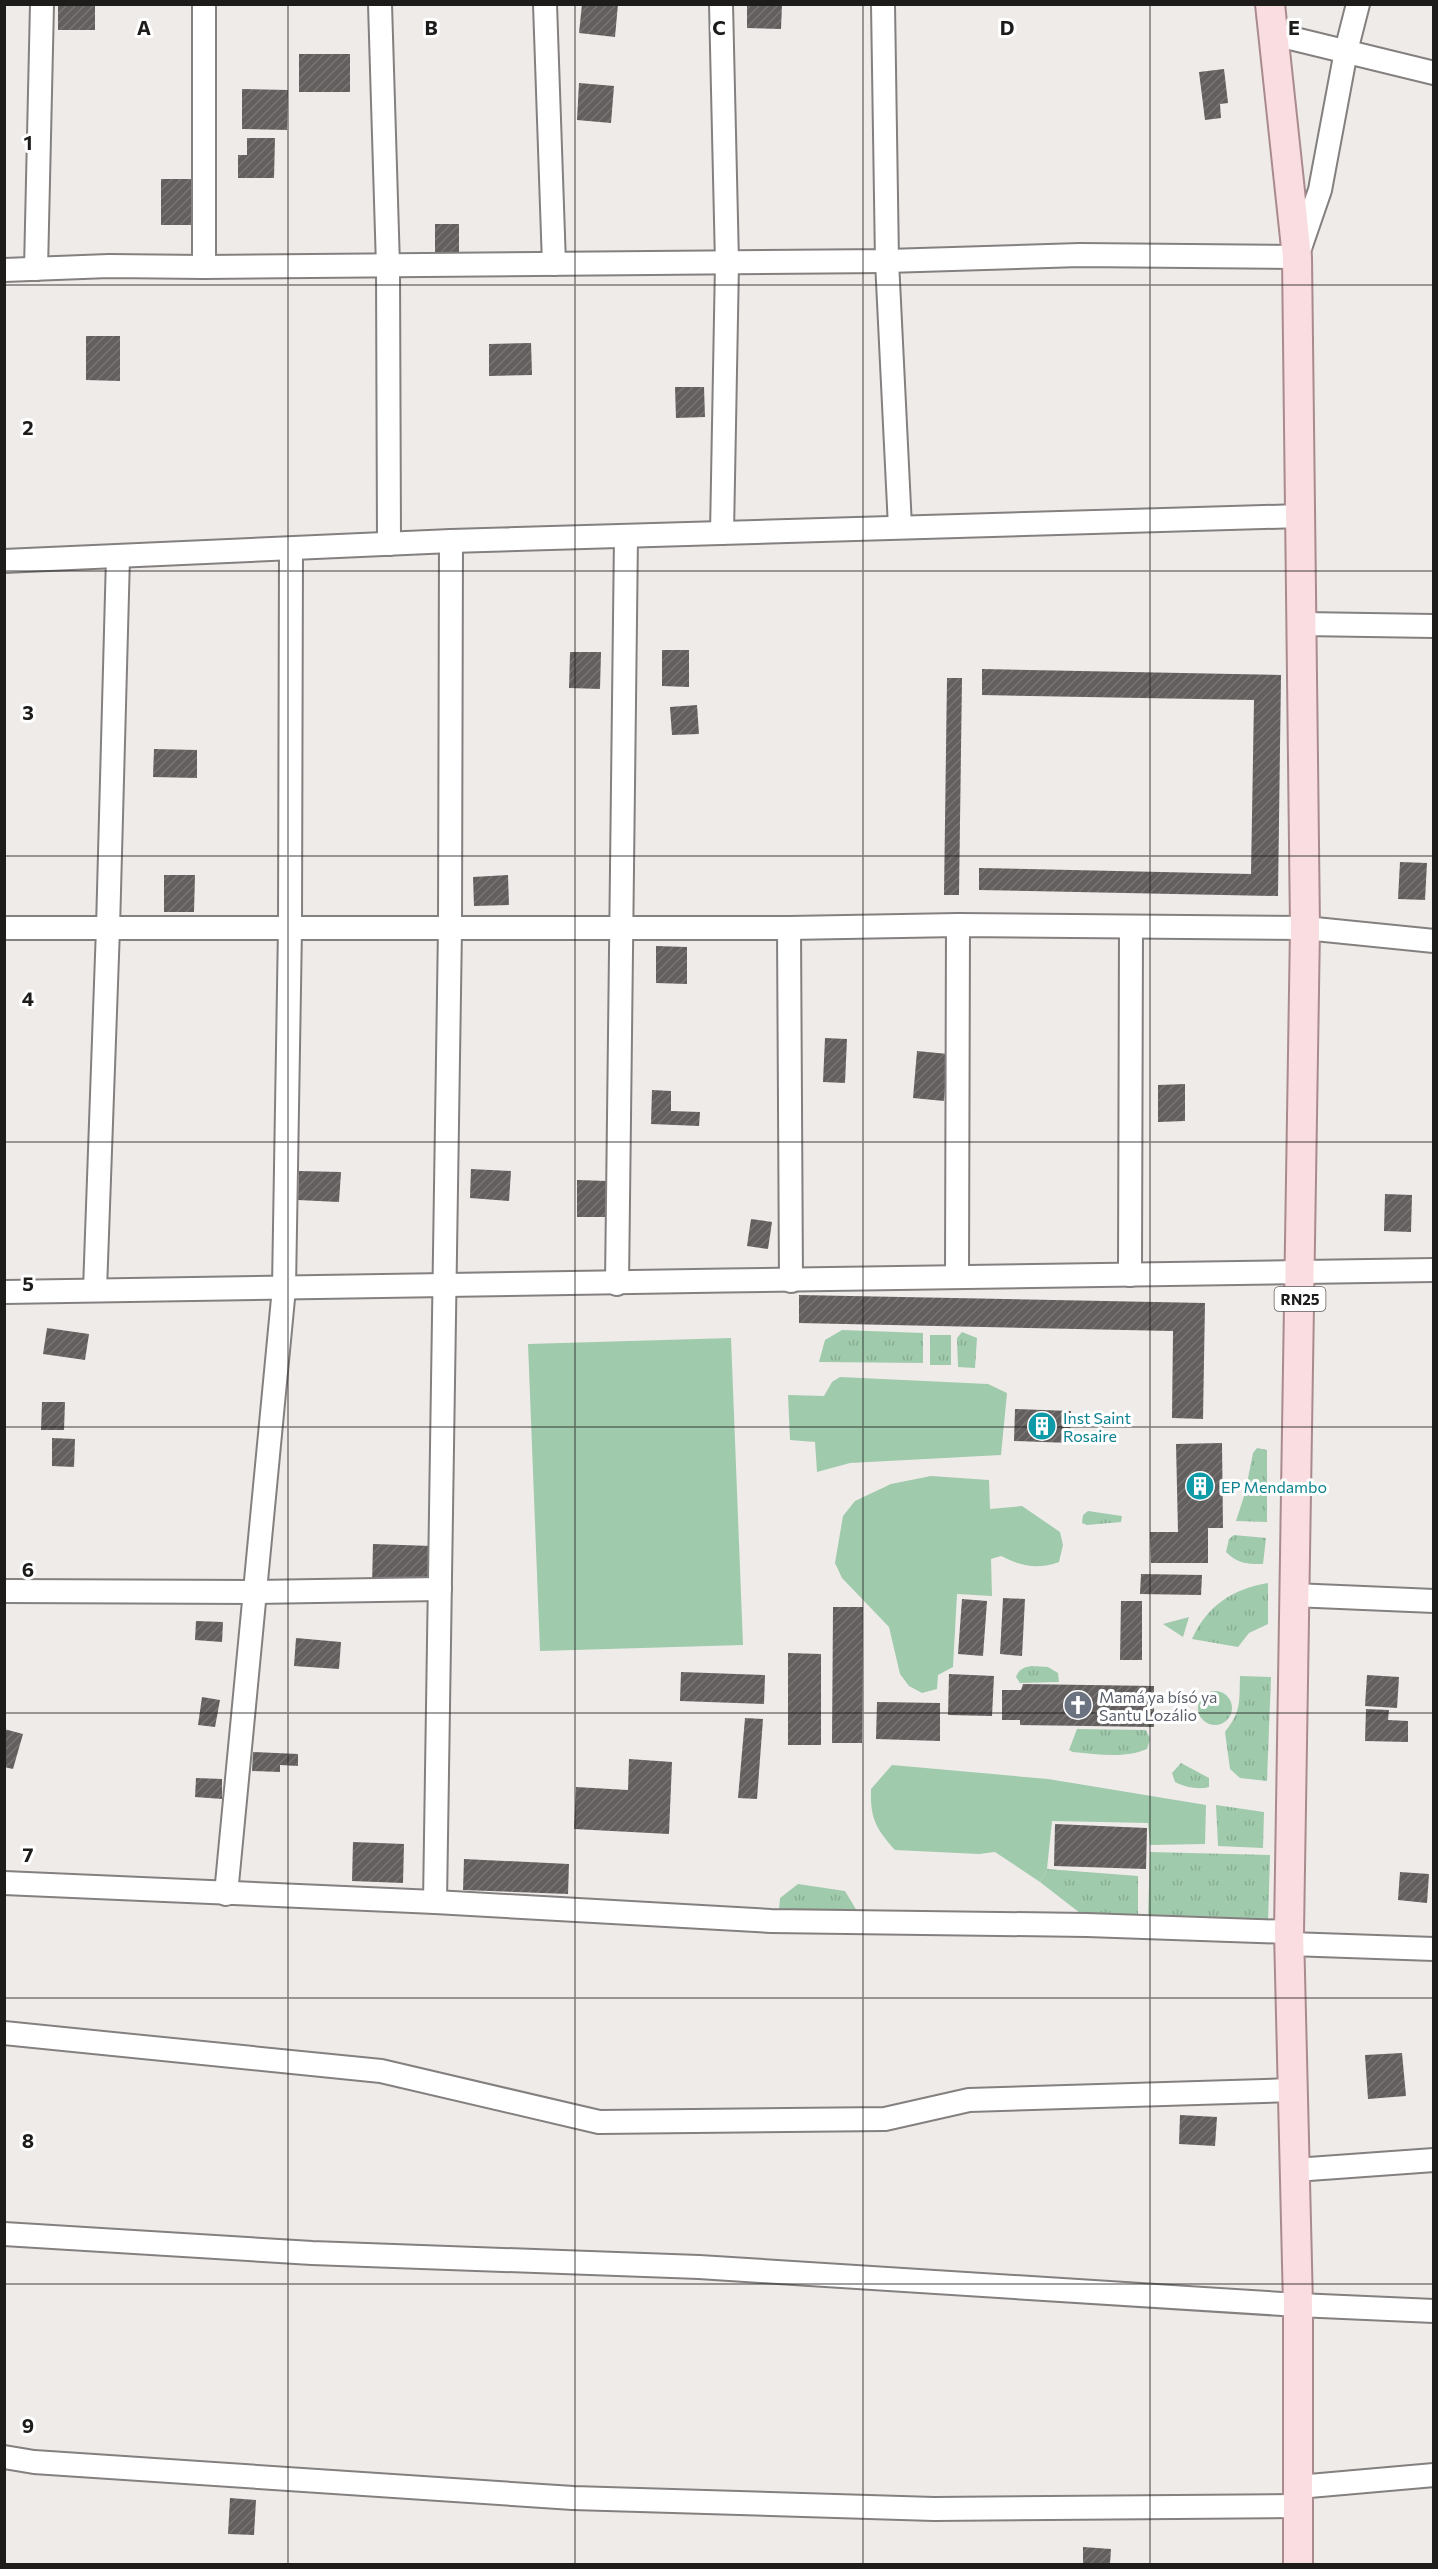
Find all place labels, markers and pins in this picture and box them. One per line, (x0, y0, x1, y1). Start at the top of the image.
place label: Inst Saint Rosaire (1063, 1408, 1132, 1445)
building icon: Inst Saint Rosaire (1026, 1410, 1058, 1442)
building icon: EP Mendambo (1184, 1470, 1216, 1502)
place label: EP Mendambo (1221, 1477, 1327, 1496)
place label: Mamá ya bísó ya Santu Lozálio (1099, 1687, 1217, 1724)
church icon: Mamá ya bísó ya Santu Lozálio (1062, 1689, 1094, 1721)

